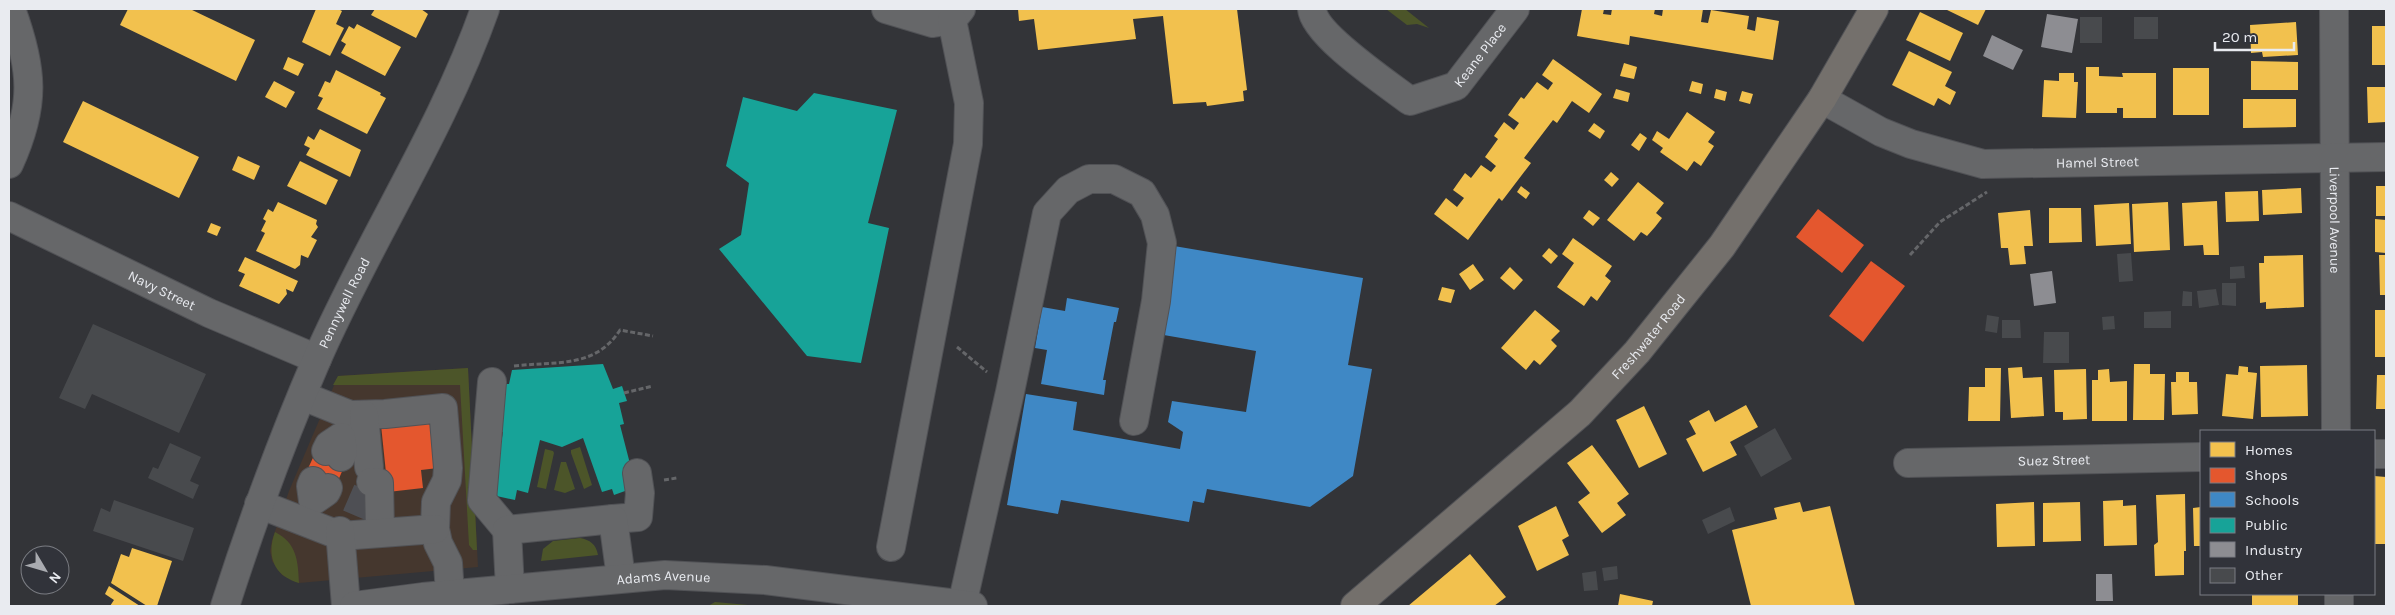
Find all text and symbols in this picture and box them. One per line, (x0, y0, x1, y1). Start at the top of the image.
street label: Keane Place (1450, 20, 1510, 91)
scale bar (2215, 20, 2294, 52)
text: 20 m (2222, 28, 2257, 46)
street label: Hamel Street (2056, 153, 2139, 172)
street label: Liverpool Avenue (2326, 166, 2343, 274)
street label: Pennywell Road (315, 255, 374, 351)
street label: Navy Street (125, 267, 198, 314)
street label: Freshwater Road (1608, 291, 1689, 383)
legend (2200, 430, 2375, 595)
text: Homes (2245, 441, 2293, 459)
street label: Suez Street (2018, 451, 2090, 470)
text: Shops (2245, 466, 2288, 484)
text: Schools (2245, 491, 2299, 509)
text: Public (2245, 516, 2288, 534)
text: Industry (2245, 541, 2302, 559)
north arrow (20, 545, 70, 595)
text: Other (2245, 566, 2283, 584)
street label: Adams Avenue (616, 567, 711, 588)
text: N (45, 569, 65, 587)

